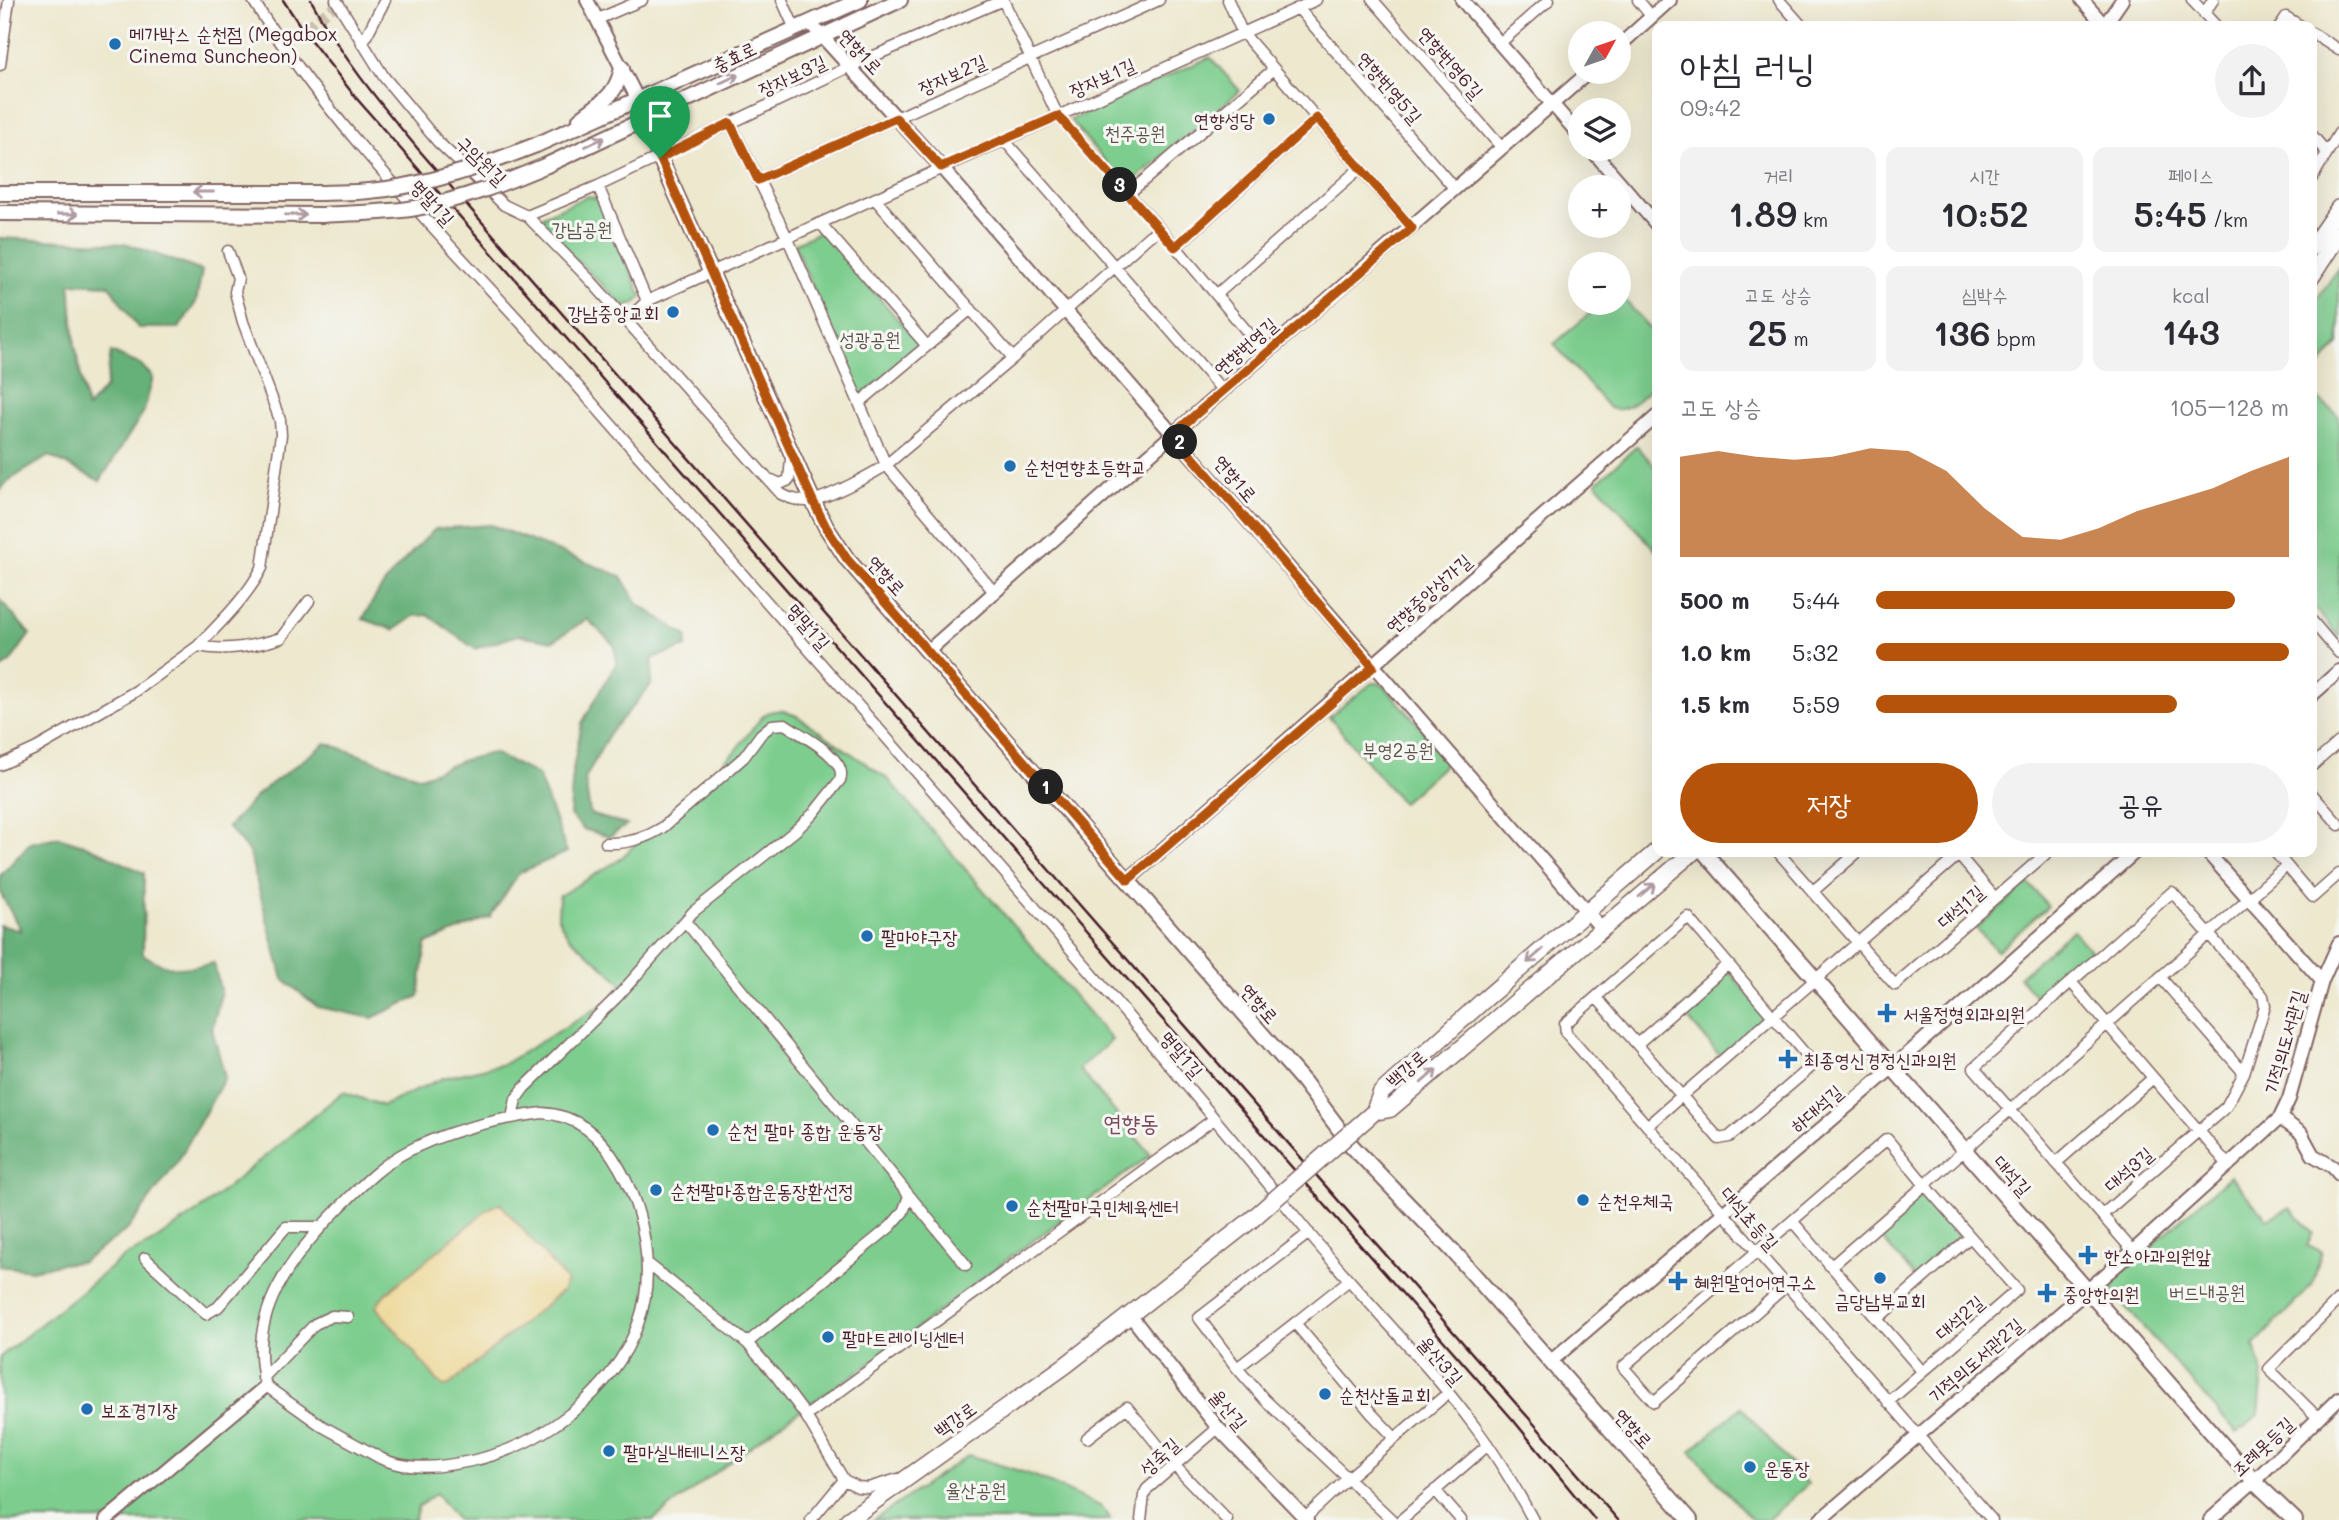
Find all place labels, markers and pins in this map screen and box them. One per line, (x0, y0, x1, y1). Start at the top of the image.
place label: 메가박스 순천점 (Megabox Cinema Suncheon) (129, 21, 337, 68)
marker: 메가박스 순천점 (Megabox Cinema Suncheon) (107, 36, 123, 52)
pin (630, 86, 690, 158)
place label: 연향성당 (1194, 107, 1255, 132)
marker: 연향성당 (1261, 111, 1277, 127)
pin: 3 (1102, 168, 1138, 202)
place label: 강남중앙교회 (567, 300, 659, 325)
marker: 강남중앙교회 (665, 304, 681, 320)
pin: 2 (1162, 424, 1198, 460)
place label: 순천연향초등학교 (1024, 454, 1146, 479)
marker: 순천연향초등학교 (1002, 458, 1018, 474)
pin: 1 (1028, 770, 1064, 804)
place label: 팔마야구장 (881, 924, 957, 949)
marker: 팔마야구장 (859, 928, 875, 944)
place label: 서울정형외과의원 (1903, 1001, 2025, 1026)
marker: 서울정형외과의원 (1877, 1003, 1897, 1023)
place label: 최종영신경정신과의원 (1804, 1047, 1957, 1072)
marker: 최종영신경정신과의원 (1778, 1049, 1798, 1069)
place label: 순천 팔마 종합 운동장 (727, 1118, 883, 1143)
marker: 순천 팔마 종합 운동장 (705, 1122, 721, 1138)
place label: 순천팔마종합운동장환선정 (670, 1178, 853, 1203)
marker: 순천팔마종합운동장환선정 (648, 1182, 664, 1198)
place label: 순천우체국 (1597, 1188, 1673, 1213)
marker: 순천우체국 (1575, 1192, 1591, 1208)
place label: 순천팔마국민체육센터 (1026, 1194, 1179, 1219)
marker: 순천팔마국민체육센터 (1004, 1198, 1020, 1214)
place label: 한소아과의원앞 (2104, 1243, 2211, 1268)
marker: 한소아과의원앞 (2078, 1245, 2098, 1265)
place label: 혜원말언어연구소 (1694, 1269, 1816, 1294)
marker: 금당남부교회 (1872, 1270, 1888, 1286)
marker: 혜원말언어연구소 (1668, 1271, 1688, 1291)
place label: 중앙한의원 (2063, 1281, 2139, 1306)
marker: 중앙한의원 (2037, 1283, 2057, 1303)
place label: 금당남부교회 (1834, 1288, 1926, 1313)
place label: 팔마트레이닝센터 (842, 1325, 964, 1350)
marker: 팔마트레이닝센터 (820, 1329, 836, 1345)
place label: 순천산돌교회 (1339, 1382, 1431, 1407)
marker: 순천산돌교회 (1317, 1386, 1333, 1402)
place label: 보조경기장 (101, 1397, 177, 1422)
marker: 보조경기장 (79, 1401, 95, 1417)
place label: 팔마실내테니스장 (623, 1439, 745, 1464)
marker: 팔마실내테니스장 (601, 1443, 617, 1459)
place label: 운동장 (1764, 1455, 1810, 1480)
marker: 운동장 (1742, 1459, 1758, 1475)

